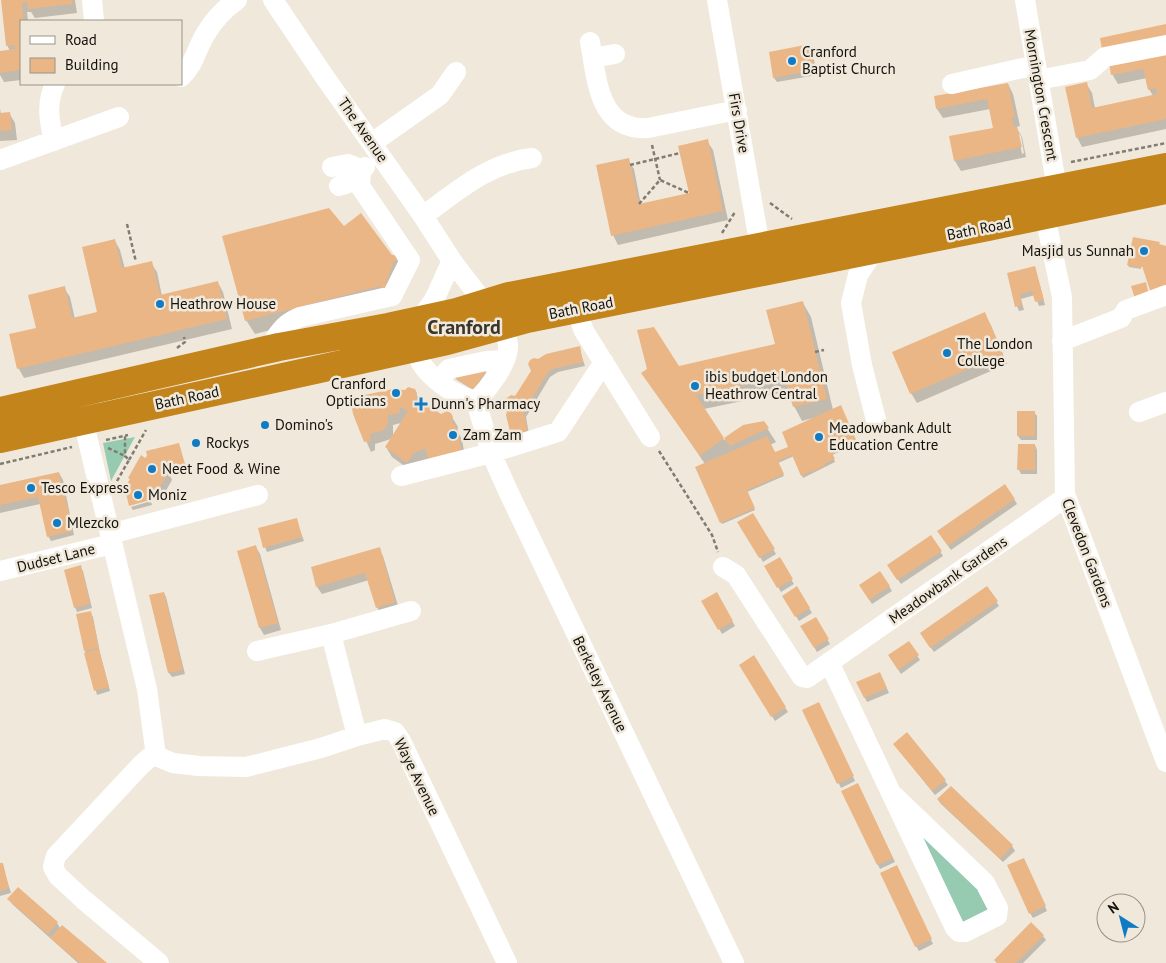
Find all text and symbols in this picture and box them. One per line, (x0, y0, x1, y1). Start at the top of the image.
legend (20, 20, 182, 85)
street label: Mornington Crescent (1021, 28, 1062, 162)
text: Road (65, 30, 97, 49)
place label: Cranford Baptist Church (802, 42, 896, 78)
text: Building (65, 55, 119, 74)
marker: Cranford Baptist Church (786, 55, 798, 67)
street label: Firs Drive (725, 91, 754, 155)
street label: The Avenue (334, 94, 393, 166)
street label: Bath Road (945, 213, 1013, 244)
place label: Masjid us Sunnah (1022, 241, 1134, 260)
marker: Masjid us Sunnah (1138, 245, 1150, 257)
street label: Bath Road (547, 292, 615, 323)
place label: Heathrow House (170, 294, 276, 313)
marker: Heathrow House (154, 298, 166, 310)
district label: Cranford (427, 314, 501, 340)
place label: The London College (957, 334, 1033, 370)
marker: The London College (941, 347, 953, 359)
place label: ibis budget London Heathrow Central (705, 367, 828, 403)
place label: Cranford Opticians (326, 374, 386, 410)
marker: ibis budget London Heathrow Central (689, 380, 701, 392)
street label: Bath Road (153, 381, 221, 414)
marker: Cranford Opticians (390, 387, 402, 399)
place label: Dunn's Pharmacy (431, 394, 540, 413)
marker: Dunn's Pharmacy (415, 398, 427, 410)
place label: Domino's (275, 415, 333, 434)
place label: Meadowbank Adult Education Centre (829, 418, 951, 454)
marker: Domino's (259, 419, 271, 431)
place label: Zam Zam (463, 425, 522, 444)
marker: Zam Zam (447, 429, 459, 441)
marker: Meadowbank Adult Education Centre (813, 431, 825, 443)
place label: Rockys (206, 433, 249, 452)
marker: Rockys (190, 437, 202, 449)
place label: Neet Food & Wine (162, 459, 280, 478)
marker: Neet Food & Wine (146, 463, 158, 475)
place label: Tesco Express (41, 478, 129, 497)
marker: Tesco Express (25, 482, 37, 494)
place label: Moniz (148, 485, 187, 504)
marker: Moniz (132, 489, 144, 501)
street label: Clevedon Gardens (1058, 496, 1117, 610)
place label: Mlezcko (67, 513, 119, 532)
marker: Mlezcko (51, 517, 63, 529)
street label: Meadowbank Gardens (885, 532, 1011, 628)
street label: Dudset Lane (15, 539, 97, 576)
street label: Berkeley Avenue (569, 633, 632, 735)
street label: Waye Avenue (390, 735, 444, 819)
north arrow (1096, 893, 1146, 943)
text: N (1104, 897, 1122, 917)

